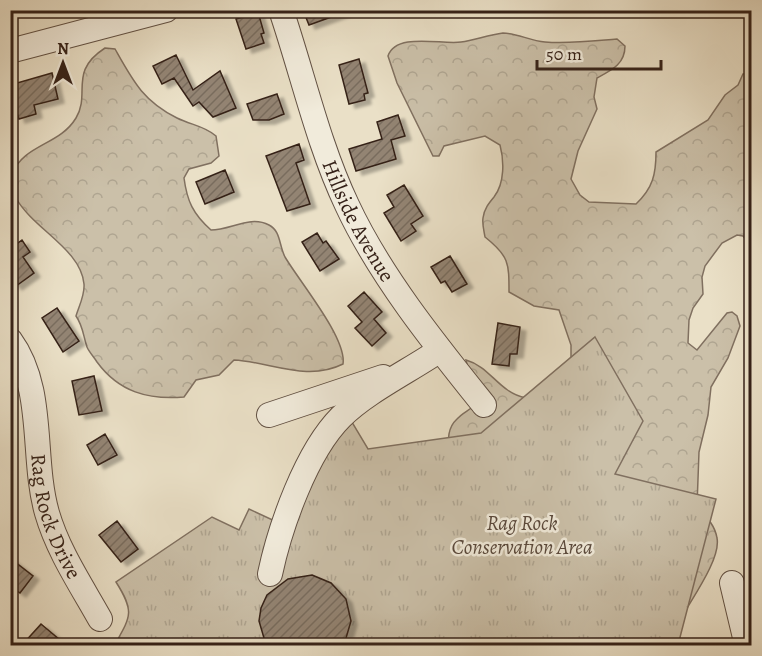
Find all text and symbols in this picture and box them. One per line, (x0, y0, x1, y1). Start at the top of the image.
north arrow (33, 33, 93, 93)
scale bar (537, 33, 662, 71)
text: N (57, 38, 69, 60)
text: 50 m (546, 42, 582, 66)
street label: Hillside Avenue (315, 156, 401, 287)
street label: Rag Rock Drive (24, 453, 88, 584)
park label: Rag Rock Conservation Area (451, 509, 593, 561)

